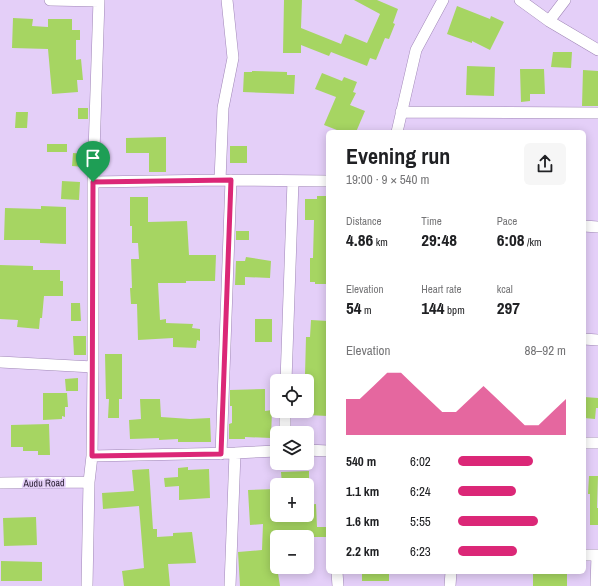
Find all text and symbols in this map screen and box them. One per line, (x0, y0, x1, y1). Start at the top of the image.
pin (76, 141, 110, 182)
text: Evening run (346, 141, 450, 171)
button: share (524, 143, 566, 185)
icon: arrive (82, 147, 104, 169)
text: 19:00 · 9 × 540 m (346, 171, 429, 188)
text: Distance (346, 214, 382, 228)
text: Time (421, 214, 442, 228)
text: Pace (497, 214, 517, 228)
text: 4.86 (346, 228, 373, 251)
text: 29:48 (421, 228, 457, 251)
text: 6:08 (497, 228, 525, 251)
text: km (373, 235, 388, 249)
text: /km (525, 235, 542, 249)
text: Elevation (346, 282, 384, 296)
text: Heart rate (421, 282, 461, 296)
text: kcal (497, 282, 513, 296)
text: 54 (346, 296, 362, 319)
text: 144 (421, 296, 445, 319)
text: 297 (497, 296, 520, 319)
text: m (362, 303, 372, 317)
text: bpm (445, 303, 465, 317)
text: Elevation (346, 342, 390, 359)
text: 88–92 m (525, 342, 566, 359)
map controls (270, 374, 314, 574)
button: locate (270, 374, 314, 418)
button: layers (270, 426, 314, 470)
text: 540 m (346, 453, 376, 470)
text: 6:02 (410, 453, 431, 470)
street label: Audu Road (22, 476, 65, 490)
button: + (270, 478, 314, 522)
text: 1.1 km (346, 483, 379, 500)
text: 6:24 (410, 483, 431, 500)
text: 1.6 km (346, 513, 379, 530)
text: 5:55 (410, 513, 431, 530)
button: − (270, 530, 314, 574)
text: 2.2 km (346, 543, 379, 560)
text: 6:23 (410, 543, 431, 560)

